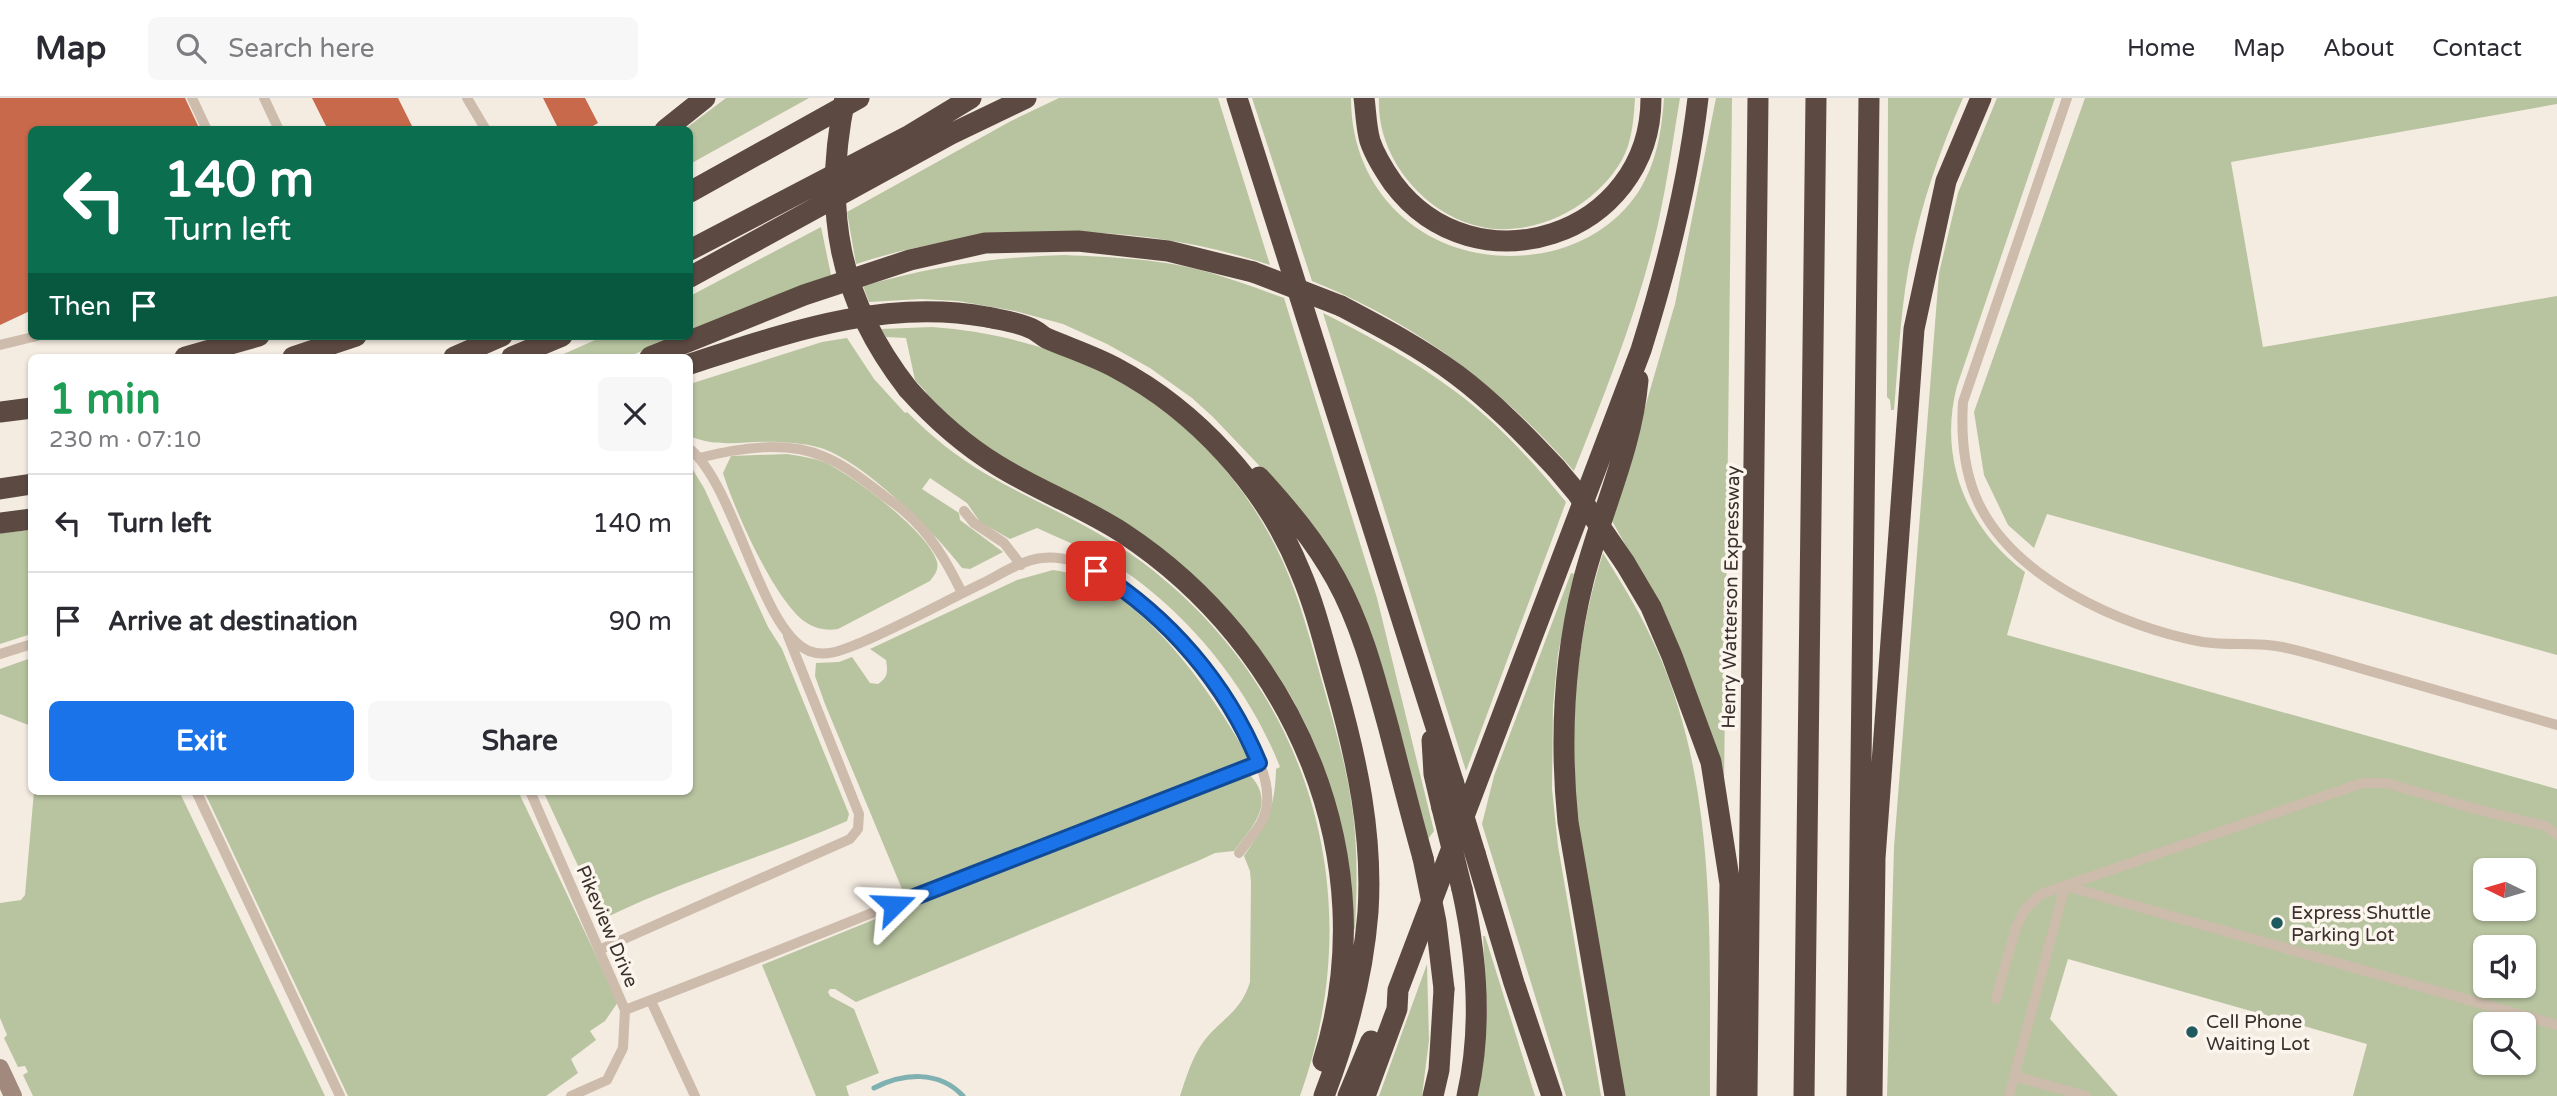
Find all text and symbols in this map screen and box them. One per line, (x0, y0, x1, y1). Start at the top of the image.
search box (148, 17, 638, 80)
text: Map (35, 29, 106, 68)
icon: search (172, 29, 210, 67)
text: Search here (228, 33, 374, 64)
text: Home (2127, 34, 2195, 63)
text: Map (2233, 34, 2285, 63)
text: About (2323, 34, 2394, 63)
text: Contact (2432, 34, 2522, 63)
text: 140 m (164, 151, 314, 210)
icon: left (49, 154, 140, 245)
text: Turn left (164, 211, 291, 249)
icon: arrive (125, 287, 163, 325)
text: Then (49, 291, 111, 322)
text: 1 min (49, 374, 161, 425)
button: close (598, 377, 672, 451)
text: 230 m · 07:10 (49, 426, 201, 454)
street label: Henry Watterson Expressway (1718, 465, 1744, 729)
icon: left (49, 504, 87, 542)
text: Turn left (108, 508, 211, 539)
text: 140 m (592, 508, 672, 539)
pin (1066, 541, 1126, 601)
icon: arrive (1077, 552, 1115, 590)
icon: arrive (49, 602, 87, 640)
text: Arrive at destination (108, 606, 358, 637)
text: 90 m (609, 606, 672, 637)
button: Exit (49, 701, 354, 781)
button: Share (368, 701, 672, 781)
north arrow (2473, 858, 2536, 920)
map controls (2473, 858, 2536, 1075)
street label: Pikeview Drive (571, 862, 643, 991)
position arrow (857, 868, 931, 942)
place label: Express Shuttle Parking Lot (2291, 902, 2431, 946)
marker: Express Shuttle Parking Lot (2269, 915, 2285, 931)
button: sound (2473, 935, 2536, 998)
place label: Cell Phone Waiting Lot (2206, 1011, 2310, 1055)
button: search (2473, 1012, 2536, 1075)
marker: Cell Phone Waiting Lot (2184, 1024, 2200, 1040)

